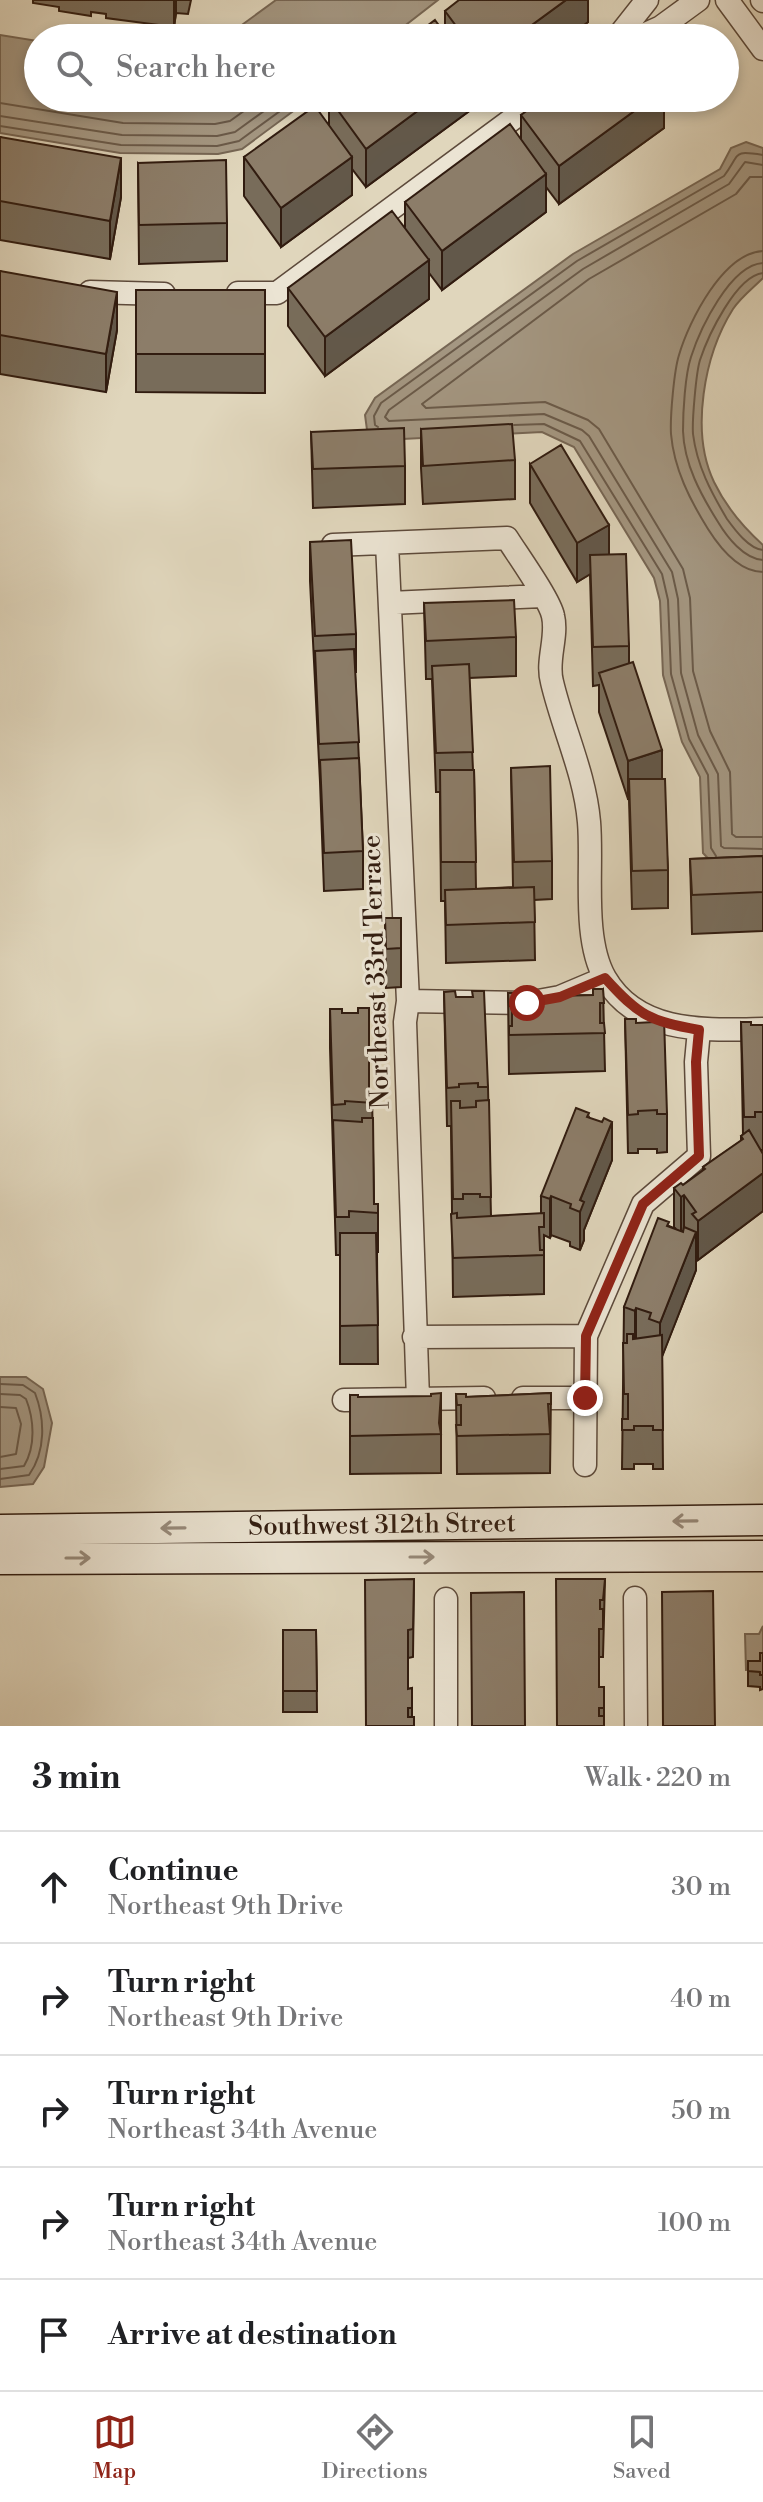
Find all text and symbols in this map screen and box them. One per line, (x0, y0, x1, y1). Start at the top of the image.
search box (24, 24, 739, 112)
icon: search (52, 46, 96, 90)
text: Search here (116, 49, 276, 87)
street label: Northeast 33rd Terrace (355, 834, 397, 1110)
route start (509, 985, 545, 1021)
route end (567, 1380, 603, 1416)
street label: Southwest 312th Street (248, 1507, 516, 1543)
one-way arrow (672, 1514, 699, 1529)
one-way arrow (160, 1520, 187, 1536)
one-way arrow (408, 1549, 435, 1565)
one-way arrow (64, 1550, 91, 1566)
text: 3 min (32, 1757, 121, 1799)
text: Walk · 220 m (585, 1762, 731, 1794)
text: Continue (108, 1852, 239, 1890)
icon: ahead (32, 1865, 76, 1909)
text: 30 m (671, 1871, 731, 1903)
text: Northeast 9th Drive (108, 1890, 343, 1922)
text: Turn right (108, 1964, 255, 2002)
icon: right (32, 1977, 76, 2021)
text: 40 m (670, 1983, 731, 2015)
text: Northeast 9th Drive (108, 2002, 343, 2034)
text: Turn right (108, 2076, 255, 2114)
icon: right (32, 2089, 76, 2133)
text: 50 m (671, 2095, 731, 2127)
text: Northeast 34th Avenue (108, 2114, 377, 2146)
text: Turn right (108, 2188, 255, 2226)
icon: right (32, 2201, 76, 2245)
text: 100 m (658, 2207, 731, 2239)
text: Northeast 34th Avenue (108, 2226, 377, 2258)
icon: arrive (32, 2313, 76, 2357)
text: Arrive at destination (108, 2316, 397, 2354)
tab: Map (93, 2410, 137, 2485)
tab: Directions (322, 2410, 428, 2485)
tab: Saved (613, 2410, 670, 2485)

